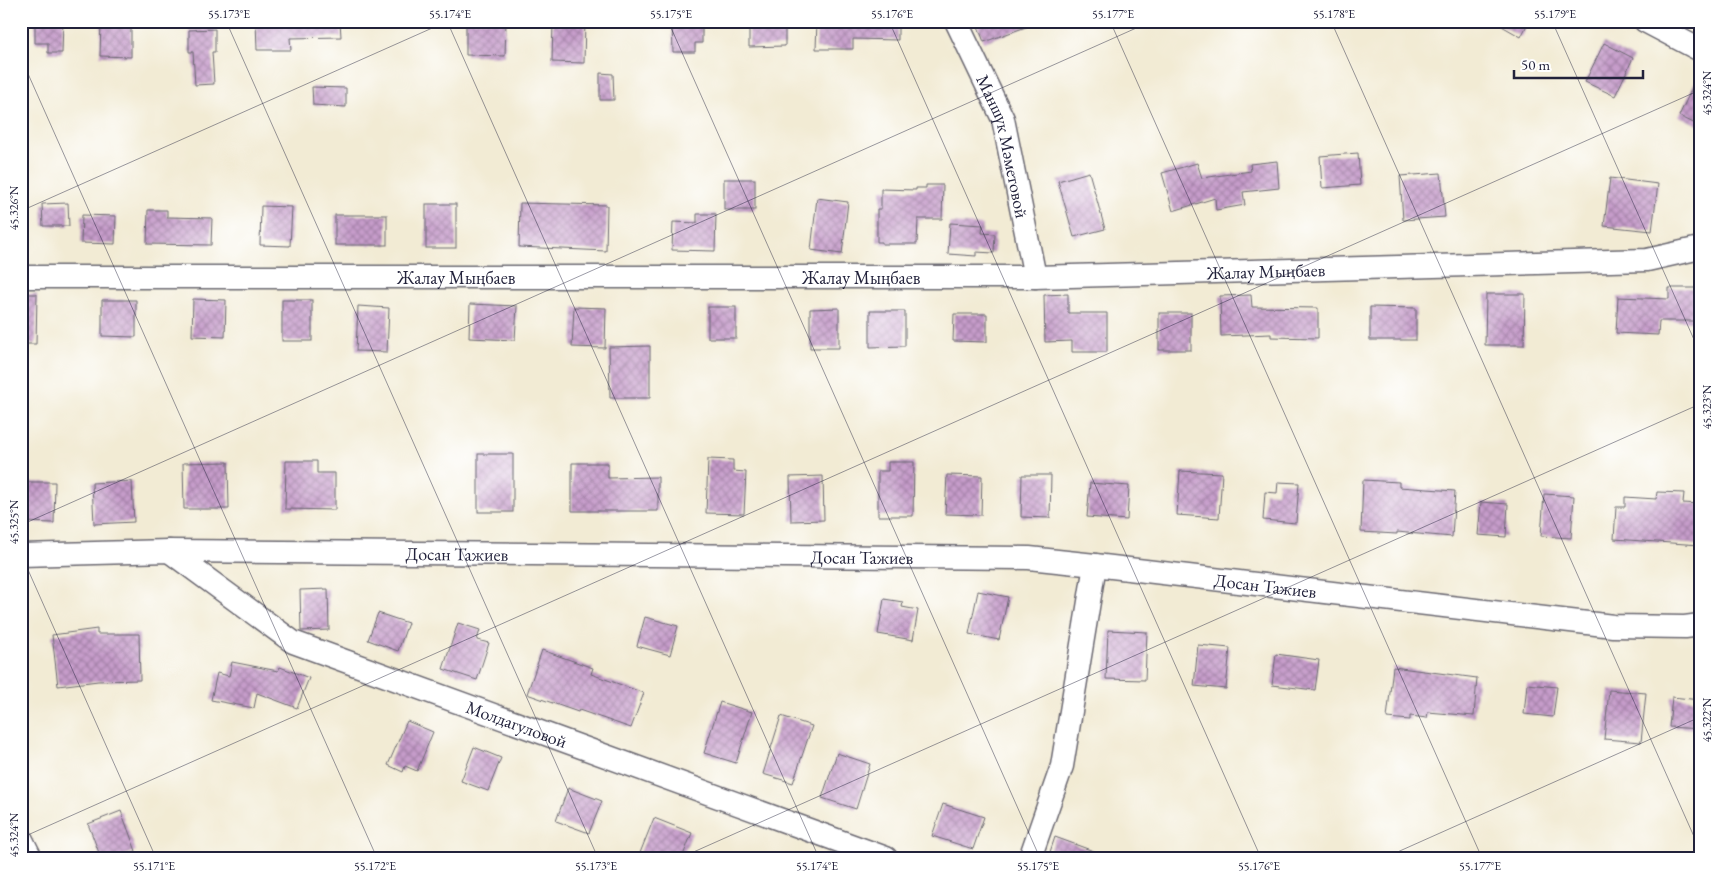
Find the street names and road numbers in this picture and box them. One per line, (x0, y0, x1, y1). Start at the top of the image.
street label: Маншүк Мәметовой (972, 71, 1034, 221)
street label: Жалау Мыңбаев (1205, 257, 1326, 284)
street label: Жалау Мыңбаев (396, 266, 516, 289)
street label: Жалау Мыңбаев (801, 266, 921, 289)
street label: Досан Тажиев (405, 541, 509, 565)
street label: Досан Тажиев (810, 545, 914, 569)
street label: Досан Тажиев (1213, 568, 1318, 603)
street label: Молдагуловой (463, 695, 571, 753)

